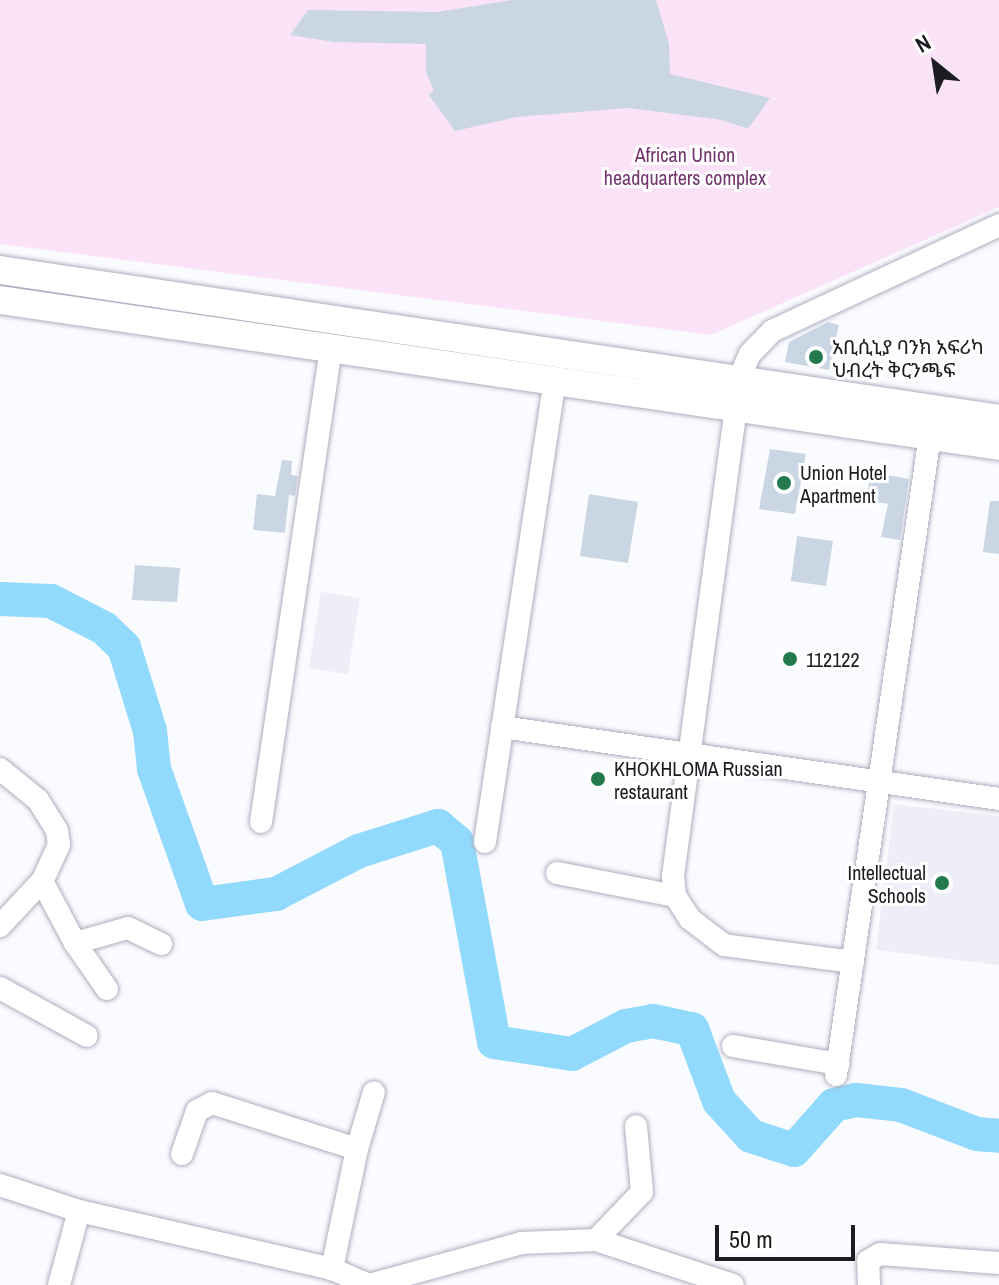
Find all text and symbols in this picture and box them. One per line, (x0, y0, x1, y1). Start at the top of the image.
north arrow (895, 24, 975, 104)
text: N (910, 27, 936, 59)
park label: African Union headquarters complex (604, 142, 766, 189)
place label: አቢሲኒያ ባንክ አፍሪካ ህብረት ቅርንጫፍ (832, 334, 984, 381)
marker: አቢሲኒያ ባንክ አፍሪካ ህብረት ቅርንጫፍ (807, 348, 825, 366)
place label: Union Hotel Apartment (800, 460, 887, 507)
marker: Union Hotel Apartment (775, 474, 793, 492)
place label: 112122 (806, 647, 860, 671)
marker: 112122 (781, 650, 799, 668)
place label: KHOKHLOMA Russian restaurant (614, 756, 784, 803)
marker: KHOKHLOMA Russian restaurant (589, 770, 607, 788)
place label: Intellectual Schools (848, 860, 926, 907)
marker: Intellectual Schools (933, 874, 951, 892)
scale bar (719, 1209, 859, 1259)
text: 50 m (729, 1223, 773, 1255)

